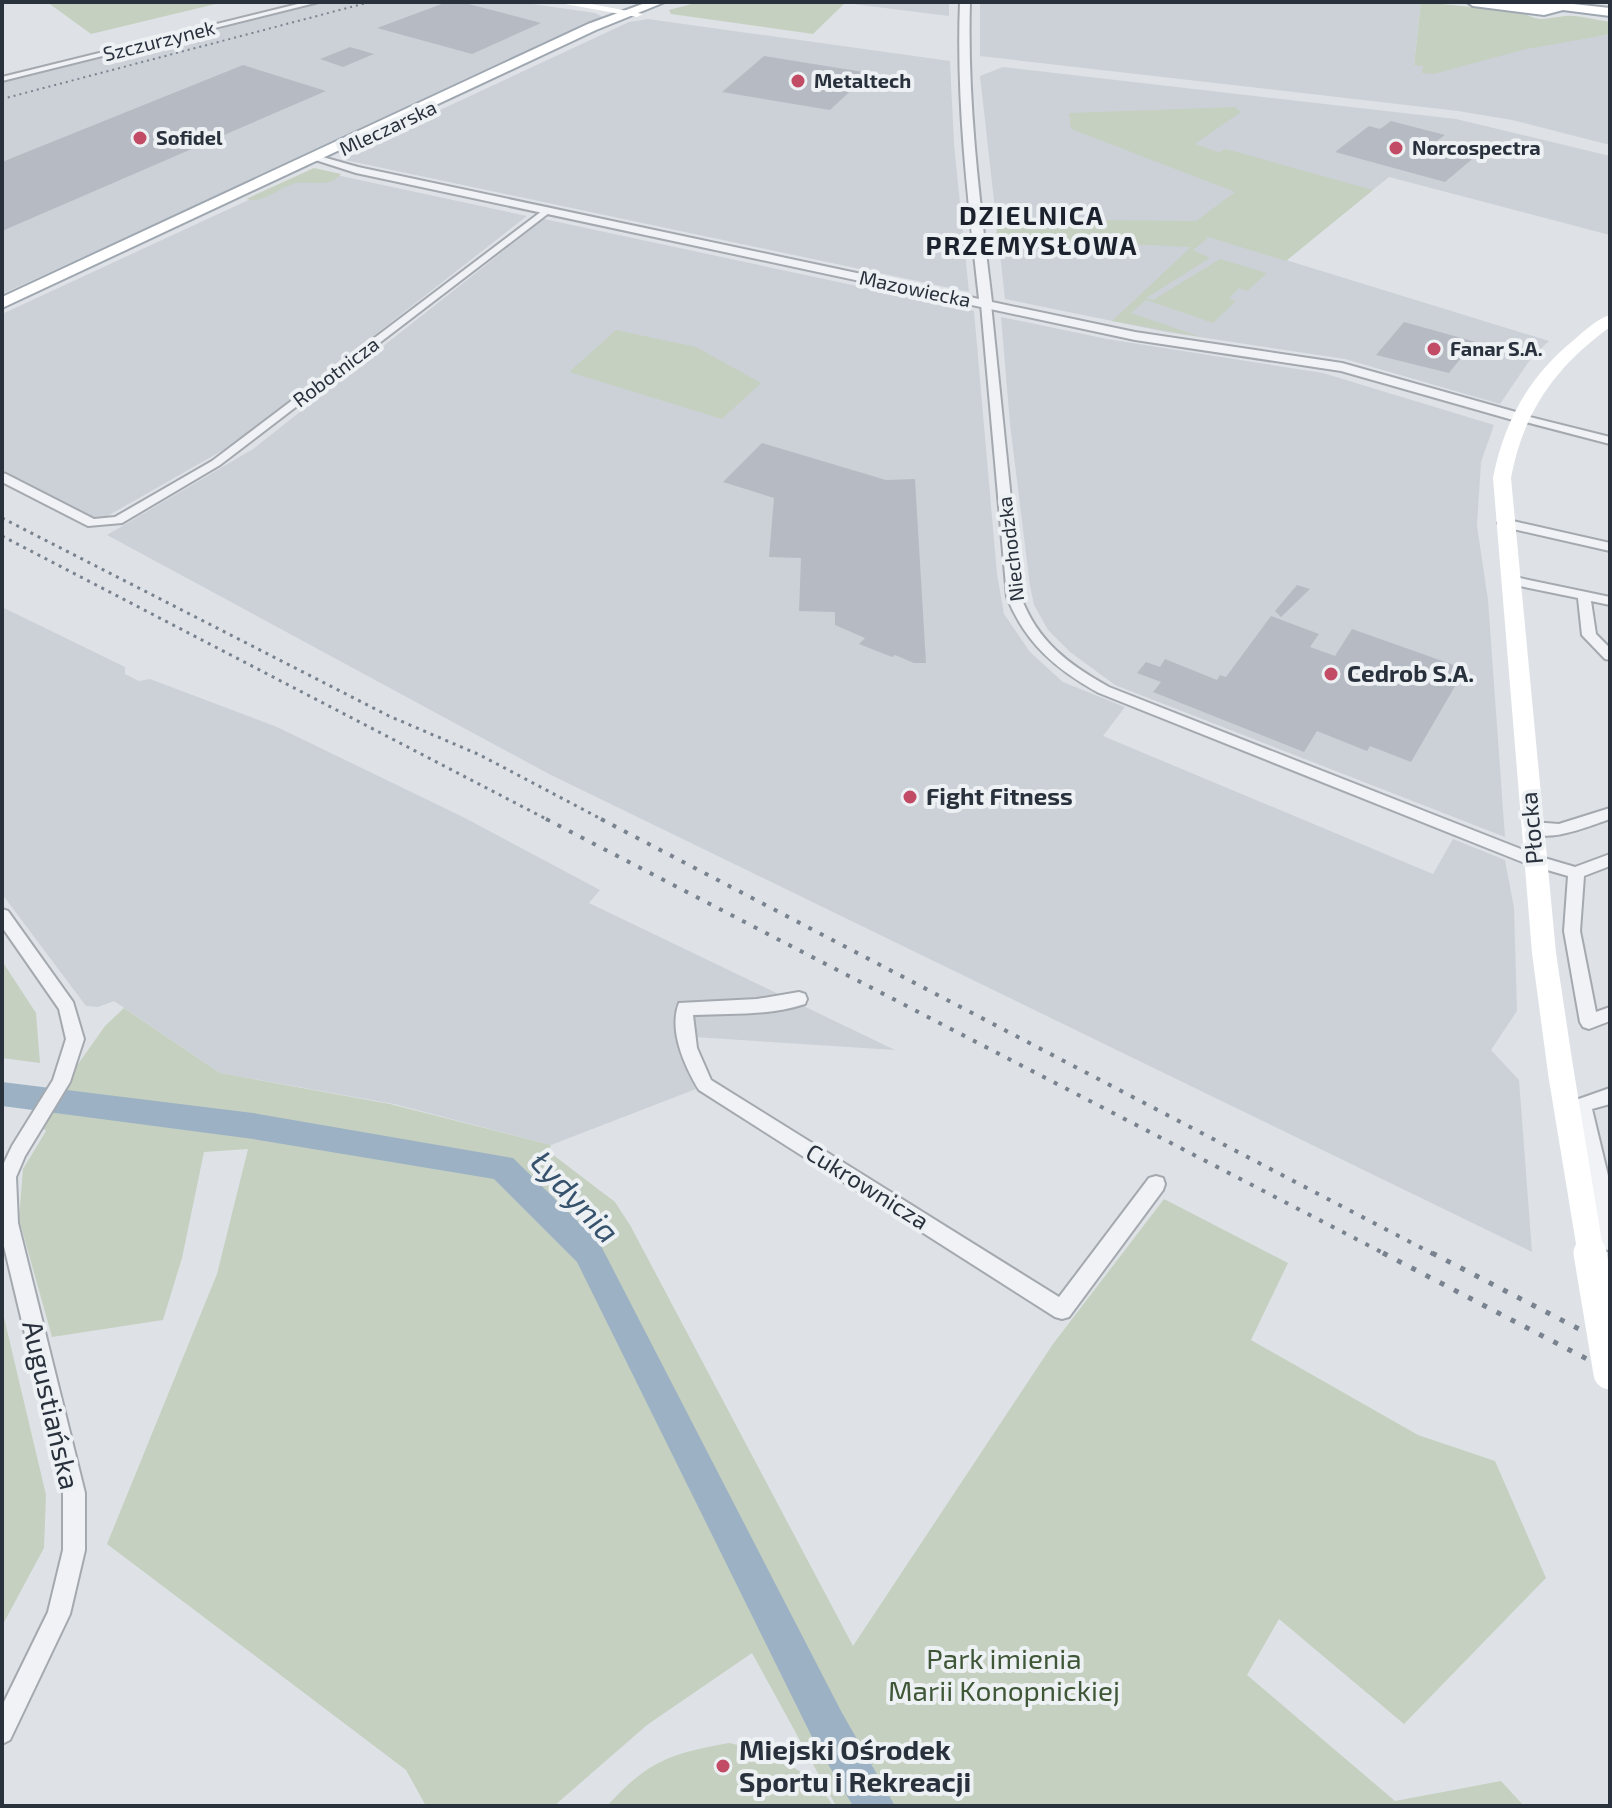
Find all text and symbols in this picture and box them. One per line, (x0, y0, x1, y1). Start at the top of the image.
street label: Szczurzynek (100, 15, 217, 65)
place label: Metaltech (814, 68, 911, 92)
marker: Metaltech (789, 72, 807, 90)
street label: Mleczarska (335, 94, 440, 160)
place label: Sofidel (156, 125, 223, 149)
marker: Sofidel (131, 129, 149, 147)
place label: Norcospectra (1412, 135, 1541, 159)
marker: Norcospectra (1387, 139, 1405, 157)
district label: DZIELNICA PRZEMYSŁOWA (925, 199, 1139, 260)
street label: Mazowiecka (857, 265, 973, 312)
street label: Robotnicza (288, 331, 383, 411)
place label: Fanar S.A. (1450, 336, 1543, 360)
marker: Fanar S.A. (1425, 340, 1443, 358)
street label: Niechodzka (992, 495, 1028, 603)
place label: Cedrob S.A. (1347, 658, 1474, 687)
marker: Cedrob S.A. (1322, 665, 1340, 683)
place label: Fight Fitness (926, 781, 1073, 810)
marker: Fight Fitness (901, 788, 919, 806)
street label: Płocka (1513, 791, 1548, 866)
street label: Cukrownicza (801, 1137, 935, 1235)
water label: Łydynia (524, 1142, 628, 1250)
street label: Augustiańska (16, 1317, 88, 1493)
park label: Park imienia Marii Konopnickiej (888, 1641, 1120, 1707)
place label: Miejski Ośrodek Sportu i Rekreacji (739, 1732, 971, 1798)
marker: Miejski Ośrodek Sportu i Rekreacji (714, 1757, 732, 1775)

